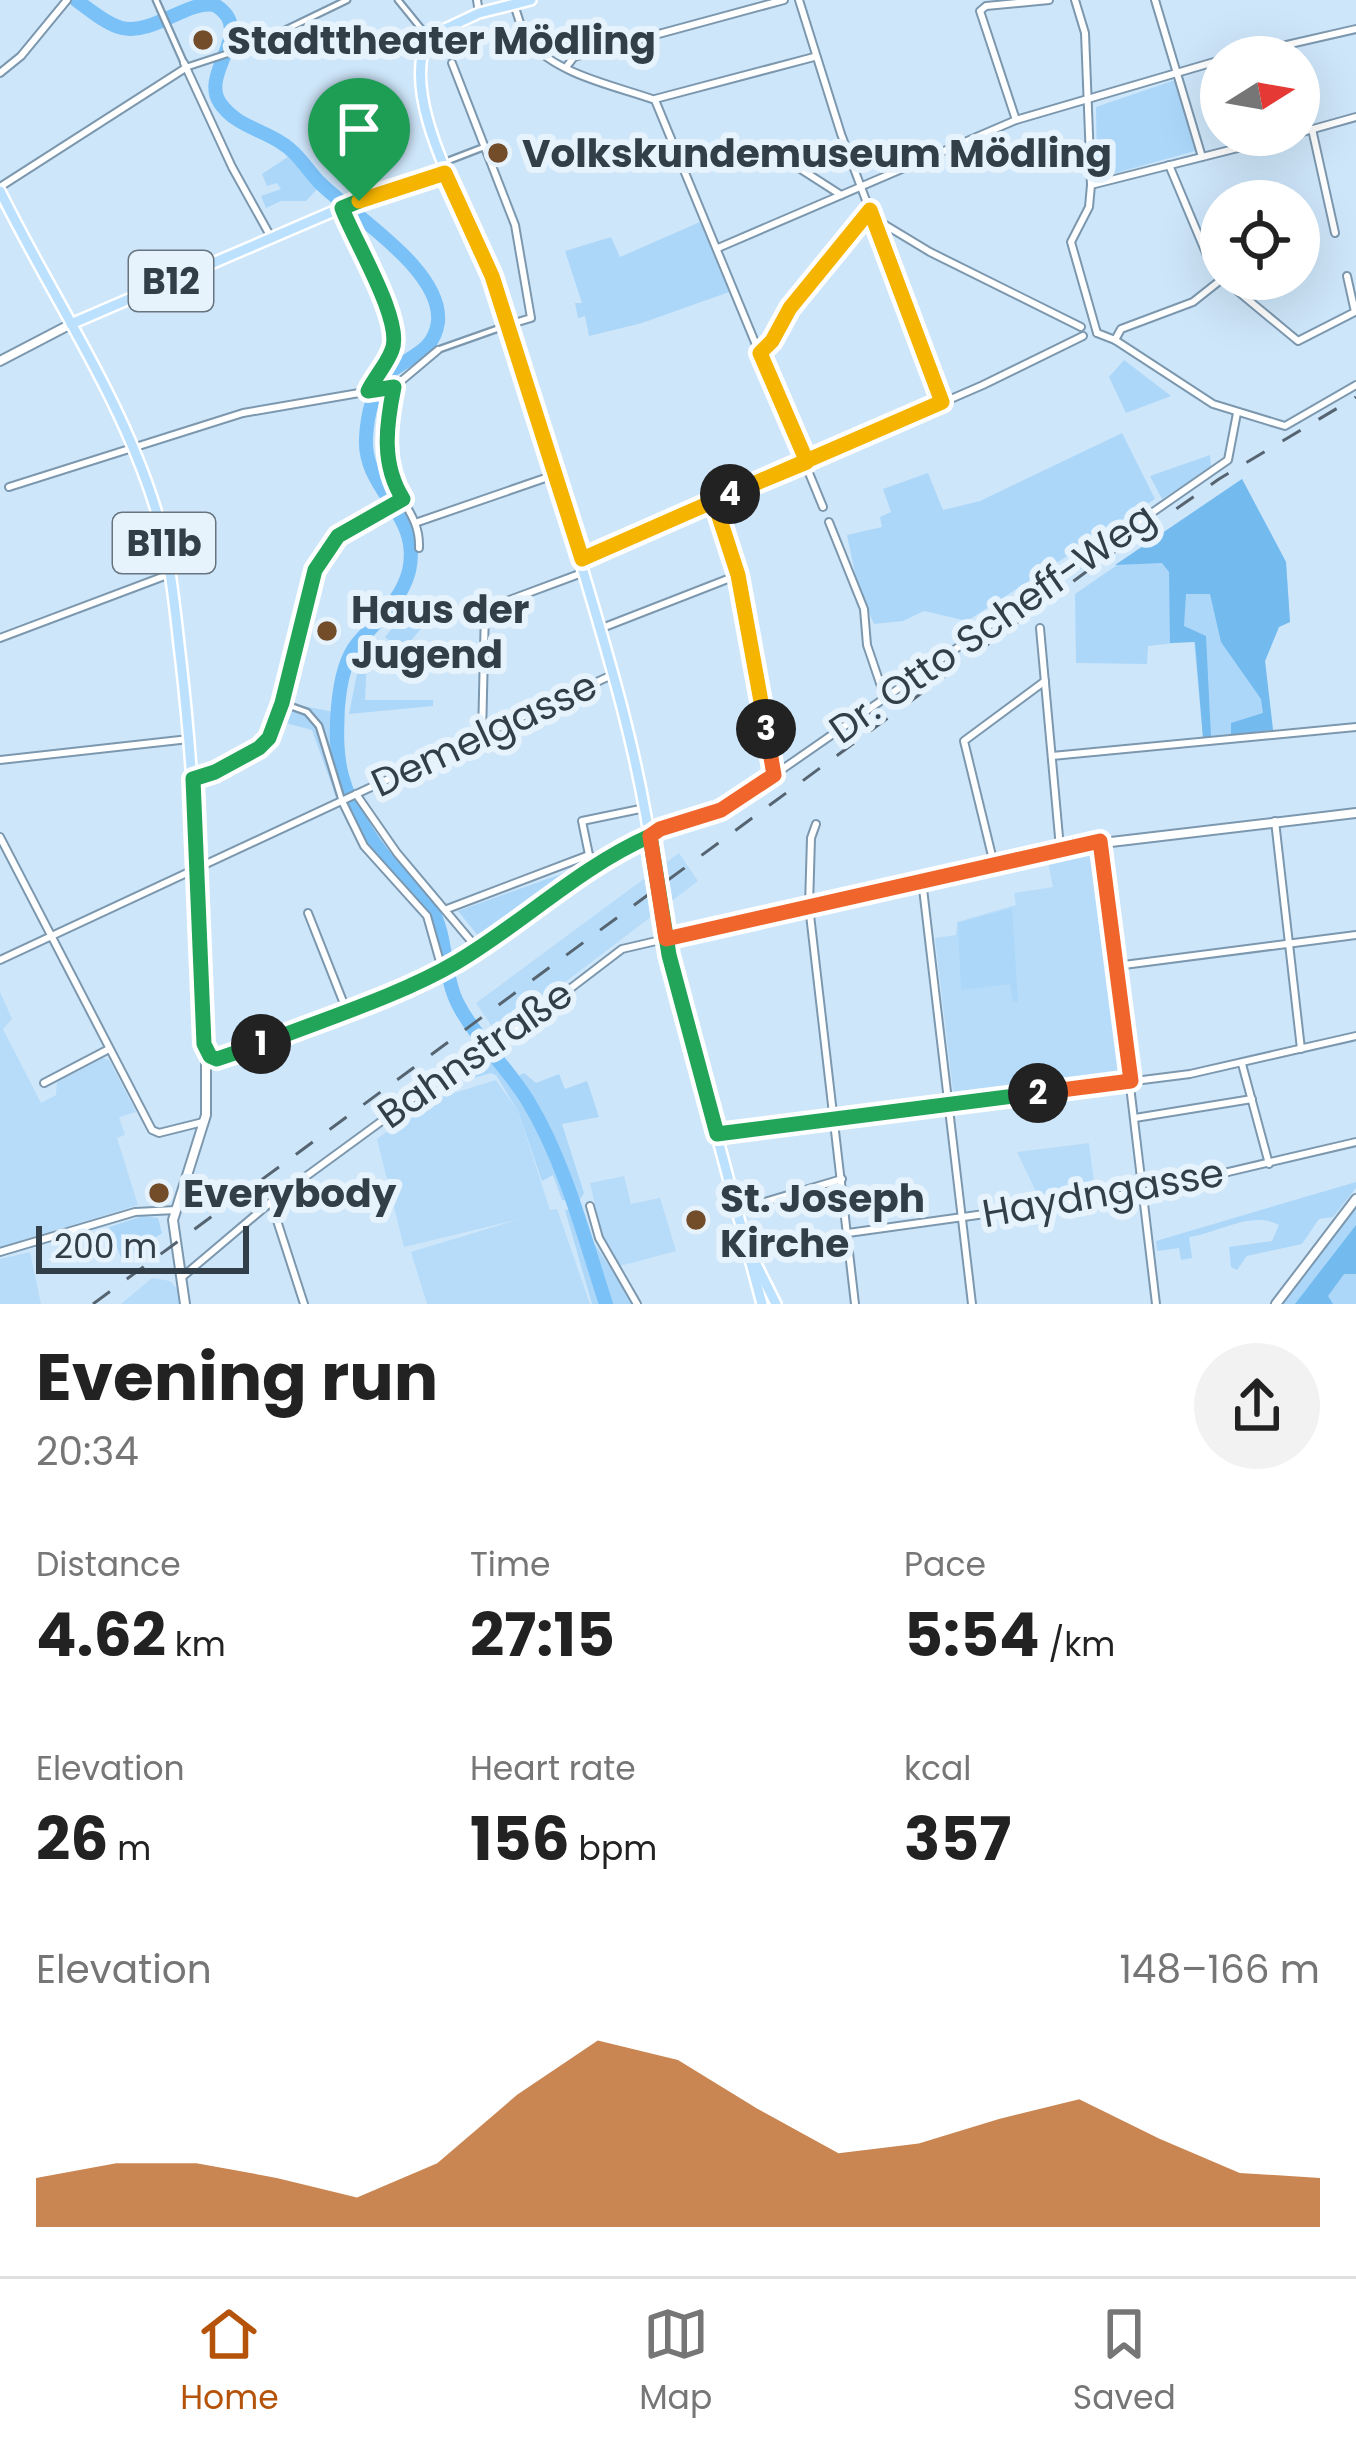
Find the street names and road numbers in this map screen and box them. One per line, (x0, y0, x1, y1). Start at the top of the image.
road number: B12 (129, 251, 213, 311)
street label: Dr. Otto Scheff-Weg (818, 490, 1166, 756)
road number: B11b (113, 513, 215, 573)
street label: Demelgasse (362, 658, 606, 810)
street label: Bahnstraße (366, 967, 584, 1141)
street label: Haydngasse (978, 1145, 1228, 1241)

